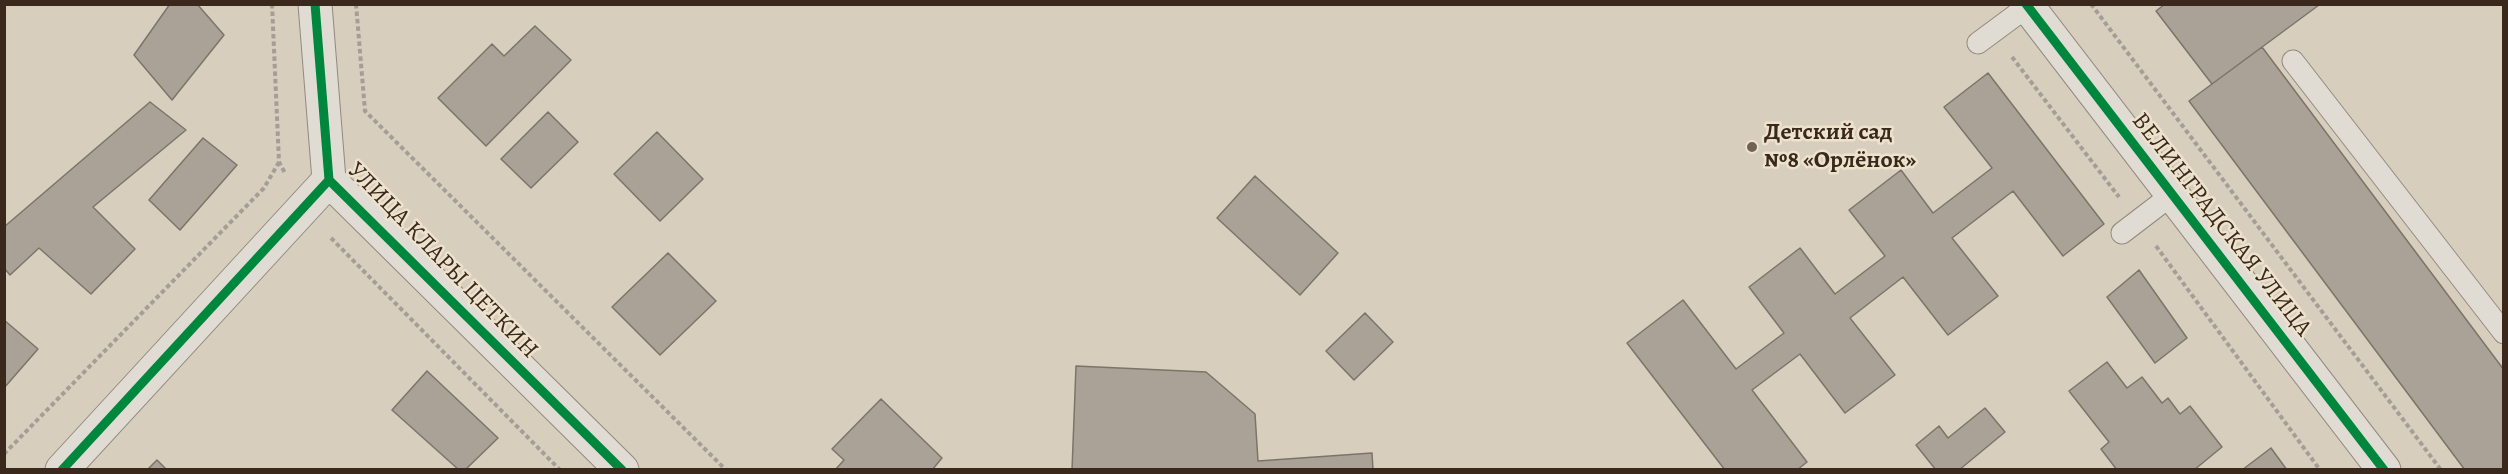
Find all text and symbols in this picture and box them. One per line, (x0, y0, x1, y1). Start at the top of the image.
street label: ВЕЛИНГРАДСКАЯ УЛИЦА (2125, 108, 2317, 342)
place label: Детский сад №8 «Орлёнок» (1764, 119, 1916, 175)
marker: Детский сад №8 «Орлёнок» (1745, 140, 1759, 154)
street label: УЛИЦА КЛАРЫ ЦЕТКИН (341, 157, 543, 365)

